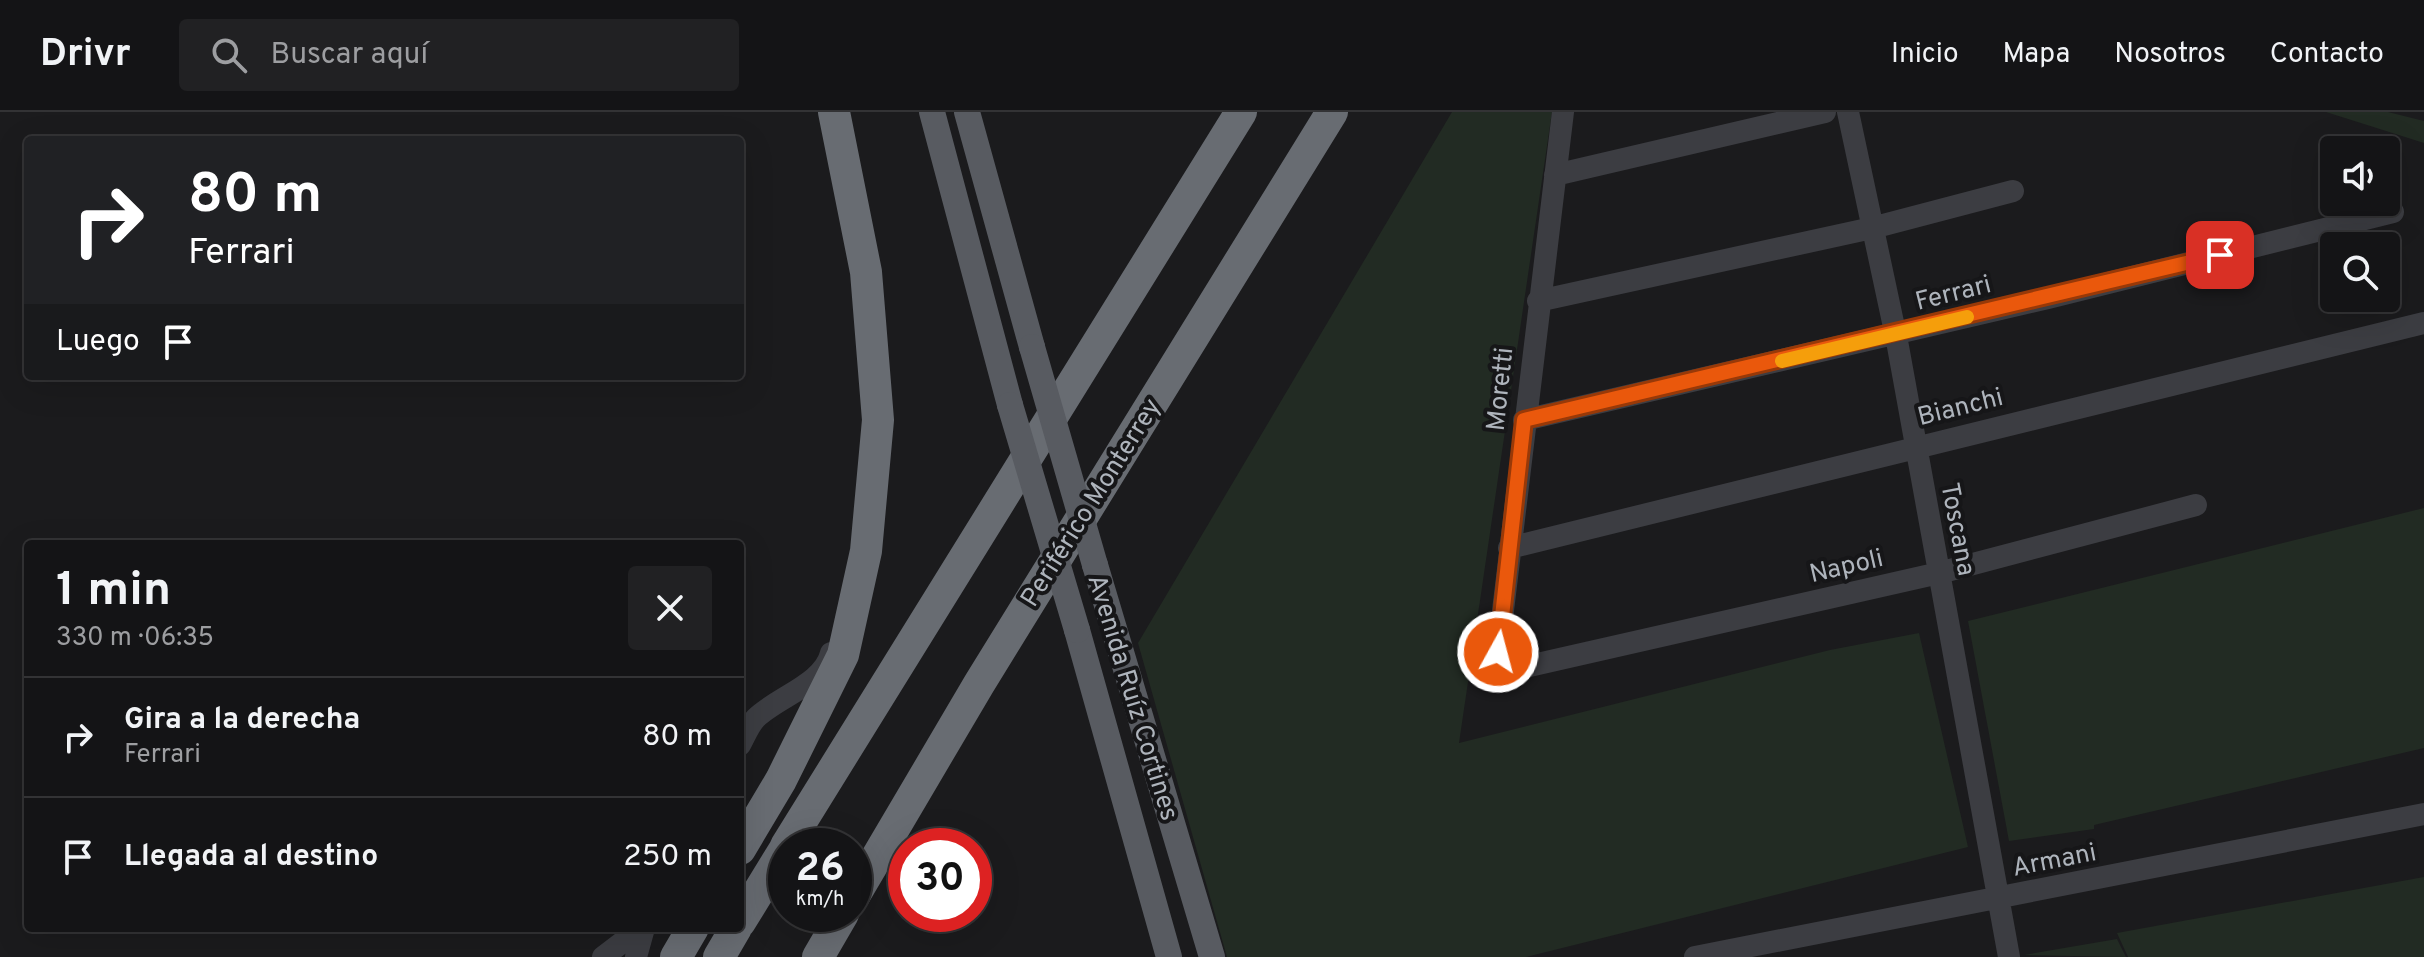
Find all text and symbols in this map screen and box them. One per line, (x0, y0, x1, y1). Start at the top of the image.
search box (179, 19, 739, 91)
text: Drivr (40, 31, 131, 80)
icon: search (207, 33, 251, 77)
text: Buscar aquí (271, 37, 428, 74)
text: Inicio (1891, 37, 1959, 73)
text: Mapa (2003, 37, 2070, 73)
text: Nosotros (2114, 37, 2226, 73)
text: Contacto (2270, 37, 2384, 73)
map controls (2320, 136, 2400, 312)
button: sound (2320, 136, 2400, 216)
text: 80 m (188, 162, 322, 232)
icon: right (56, 168, 160, 272)
pin (2186, 221, 2254, 289)
text: Ferrari (188, 231, 295, 277)
button: search (2320, 232, 2400, 312)
icon: arrive (2198, 233, 2242, 277)
street label: Ferrari (1912, 269, 1995, 320)
icon: arrive (156, 320, 200, 364)
text: Luego (56, 324, 140, 361)
street label: Moretti (1481, 346, 1522, 433)
street label: Bianchi (1914, 382, 2007, 435)
street label: Periférico Monterrey (1015, 393, 1170, 614)
street label: Toscana (1931, 480, 1982, 579)
street label: Napoli (1806, 543, 1887, 592)
text: 1 min (56, 562, 171, 622)
button: close (628, 566, 712, 650)
street label: Avenida Ruíz Cortines (1078, 571, 1185, 825)
position arrow (1456, 610, 1540, 694)
text: 330 m · 06:35 (56, 622, 214, 655)
text: Gira a la derecha (124, 702, 360, 739)
icon: right (56, 715, 100, 759)
text: 80 m (642, 719, 712, 756)
text: Ferrari (124, 739, 201, 772)
speed limit sign: 30 (888, 828, 992, 932)
icon: arrive (56, 835, 100, 879)
street label: Armani (2010, 837, 2099, 886)
text: Llegada al destino (124, 839, 378, 876)
text: 250 m (623, 839, 712, 876)
text: 26 (795, 845, 845, 895)
text: km/h (796, 887, 844, 913)

